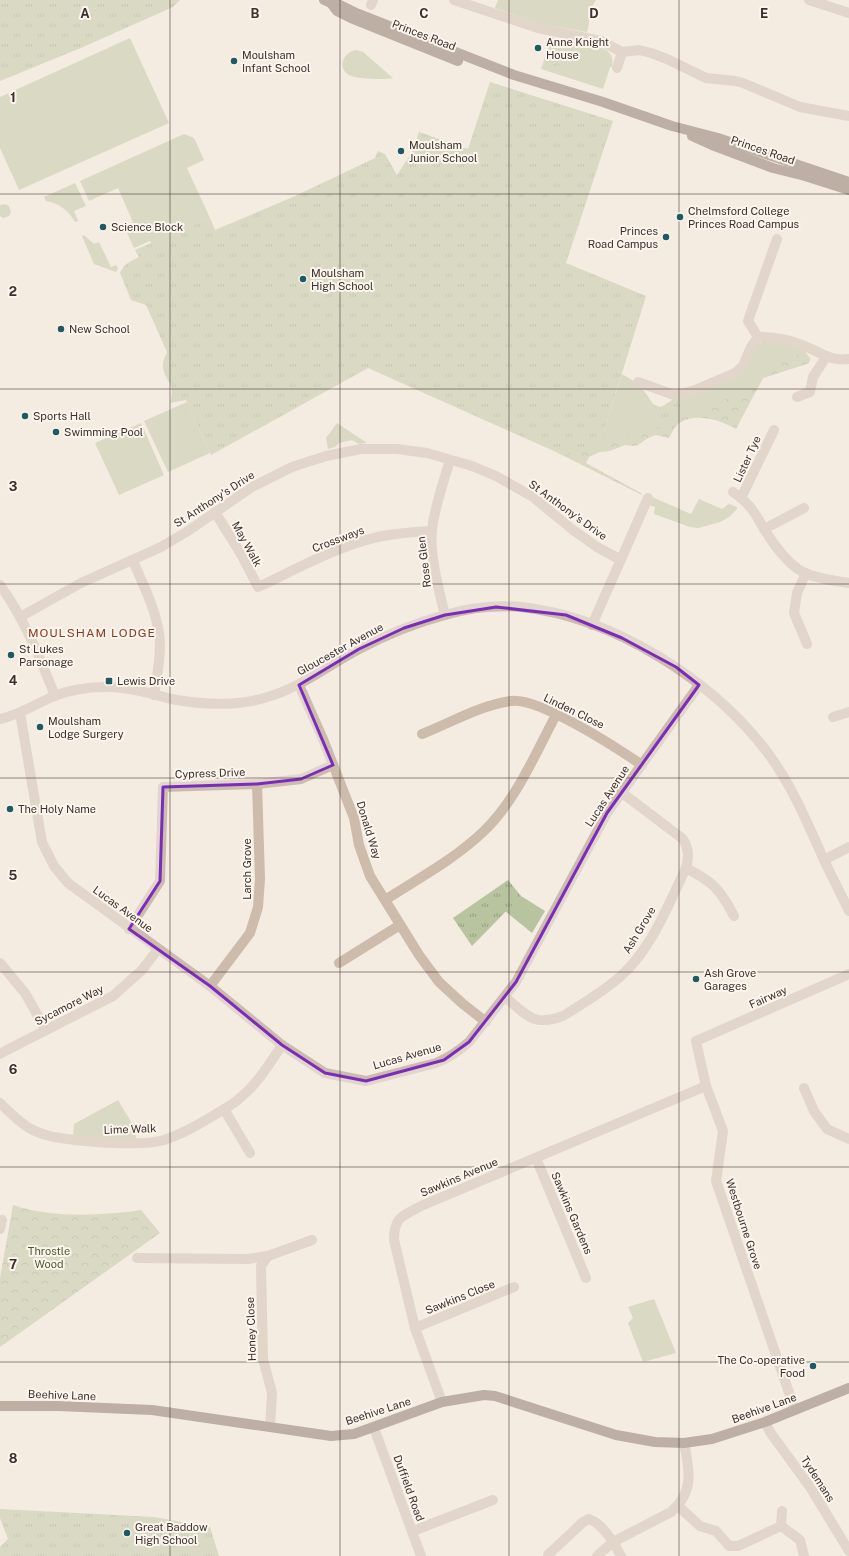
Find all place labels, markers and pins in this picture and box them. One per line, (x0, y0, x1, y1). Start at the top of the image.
place label: Anne Knight House (546, 36, 609, 61)
marker: Anne Knight House (533, 43, 543, 53)
place label: Moulsham Infant School (242, 49, 310, 74)
marker: Moulsham Infant School (229, 56, 239, 66)
place label: Moulsham Junior School (409, 139, 477, 164)
marker: Moulsham Junior School (396, 146, 406, 156)
place label: Chelmsford College Princes Road Campus (688, 205, 800, 230)
marker: Chelmsford College Princes Road Campus (675, 212, 685, 222)
place label: Science Block (111, 221, 183, 233)
marker: Science Block (98, 222, 108, 232)
place label: Princes Road Campus (588, 225, 658, 250)
marker: Princes Road Campus (661, 232, 671, 242)
place label: Moulsham High School (311, 267, 373, 292)
marker: Moulsham High School (298, 274, 308, 284)
place label: New School (69, 323, 130, 335)
marker: New School (56, 324, 66, 334)
place label: Sports Hall (33, 410, 91, 422)
marker: Sports Hall (20, 411, 30, 421)
place label: Swimming Pool (64, 426, 143, 438)
marker: Swimming Pool (51, 427, 61, 437)
place label: St Lukes Parsonage (19, 643, 73, 668)
marker: St Lukes Parsonage (6, 650, 16, 660)
place label: Lewis Drive (117, 675, 175, 687)
marker: Lewis Drive (104, 676, 114, 686)
place label: Moulsham Lodge Surgery (48, 715, 124, 740)
marker: Moulsham Lodge Surgery (35, 722, 45, 732)
place label: The Holy Name (18, 803, 96, 815)
marker: The Holy Name (5, 804, 15, 814)
place label: Ash Grove Garages (704, 967, 756, 992)
marker: Ash Grove Garages (691, 974, 701, 984)
place label: The Co-operative Food (718, 1354, 805, 1379)
marker: The Co-operative Food (808, 1361, 818, 1371)
place label: Great Baddow High School (135, 1521, 208, 1546)
marker: Great Baddow High School (122, 1528, 132, 1538)

